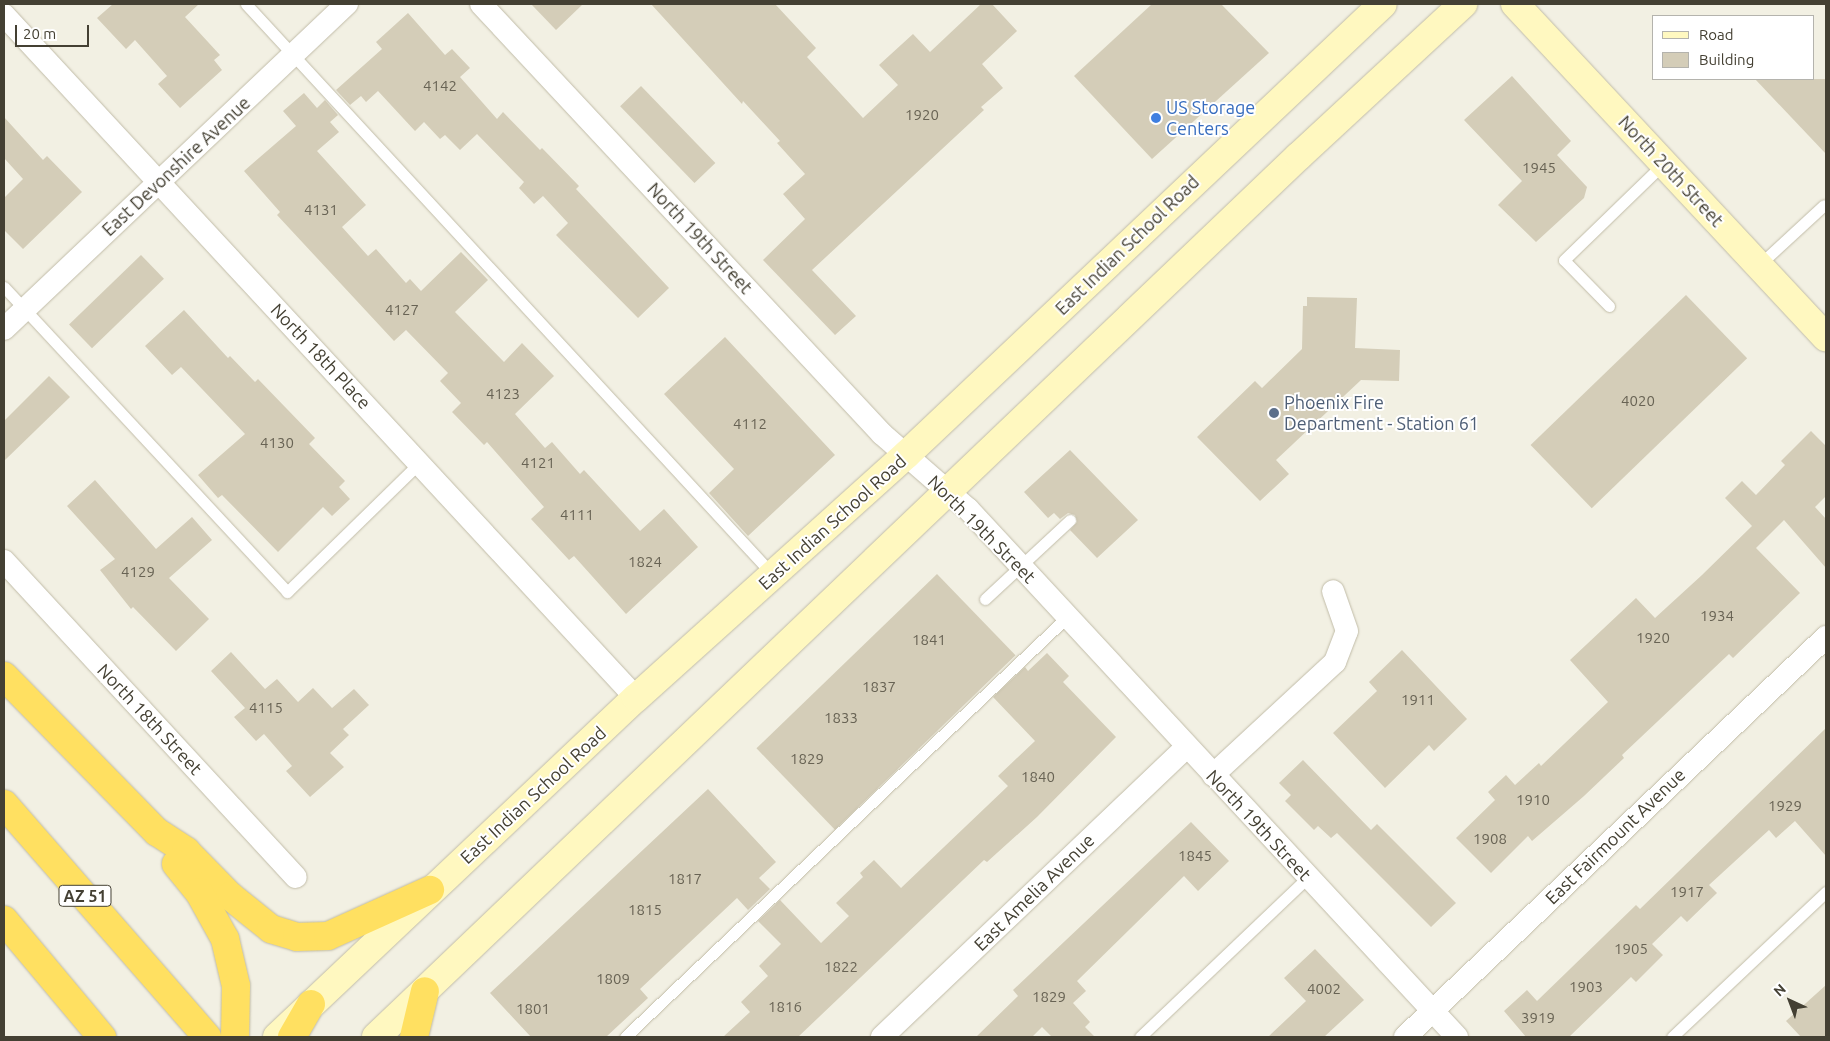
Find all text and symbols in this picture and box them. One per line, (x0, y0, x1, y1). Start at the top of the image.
scale bar (18, 15, 91, 47)
legend (1652, 15, 1815, 80)
text: 20 m (23, 25, 56, 42)
text: Road (1699, 26, 1734, 43)
text: Building (1699, 51, 1754, 68)
house number: 4142 (423, 77, 457, 95)
street label: East Devonshire Avenue (98, 92, 254, 240)
place label: US Storage Centers (1166, 97, 1255, 140)
house number: 1920 (905, 106, 939, 124)
street label: North 20th Street (1614, 111, 1728, 231)
marker: US Storage Centers (1150, 112, 1162, 124)
house number: 1945 (1522, 159, 1556, 177)
street label: East Indian School Road (1051, 171, 1203, 319)
street label: North 19th Street (643, 178, 757, 298)
house number: 4131 (304, 201, 338, 219)
street label: North 18th Place (267, 299, 375, 413)
house number: 4127 (385, 301, 419, 319)
house number: 4123 (486, 385, 520, 403)
place label: Phoenix Fire Department - Station 61 (1284, 392, 1479, 434)
house number: 4020 (1621, 392, 1655, 410)
marker: Phoenix Fire Department - Station 61 (1268, 407, 1280, 419)
house number: 4112 (733, 415, 767, 433)
house number: 4130 (260, 434, 294, 452)
street label: East Indian School Road (754, 450, 910, 594)
house number: 4121 (521, 454, 555, 472)
street label: North 19th Street (924, 471, 1040, 587)
house number: 4111 (560, 506, 594, 524)
house number: 1824 (628, 553, 662, 571)
house number: 4129 (121, 563, 155, 581)
house number: 1934 (1700, 607, 1734, 625)
house number: 1920 (1636, 629, 1670, 647)
house number: 1841 (912, 631, 946, 649)
street label: North 18th Street (93, 659, 207, 779)
house number: 1837 (862, 678, 896, 696)
house number: 1911 (1401, 691, 1435, 709)
house number: 4115 (249, 699, 283, 717)
house number: 1833 (824, 709, 858, 727)
street label: East Indian School Road (456, 722, 610, 868)
house number: 1829 (790, 750, 824, 768)
street label: East Fairmount Avenue (1541, 764, 1689, 908)
street label: North 19th Street (1202, 765, 1316, 885)
house number: 1840 (1021, 768, 1055, 786)
house number: 1910 (1516, 791, 1550, 809)
house number: 1929 (1768, 797, 1802, 815)
street label: East Amelia Avenue (969, 829, 1099, 955)
house number: 1908 (1473, 830, 1507, 848)
house number: 1845 (1178, 847, 1212, 865)
house number: 1817 (668, 870, 702, 888)
road number: AZ 51 (58, 882, 112, 909)
house number: 1917 (1670, 883, 1704, 901)
house number: 1815 (628, 901, 662, 919)
house number: 1905 (1614, 940, 1648, 958)
house number: 1822 (824, 958, 858, 976)
house number: 1809 (596, 970, 630, 988)
north arrow (1765, 976, 1815, 1026)
house number: 1903 (1569, 978, 1603, 996)
house number: 4002 (1307, 980, 1341, 998)
text: N (1770, 981, 1789, 999)
house number: 1829 (1032, 988, 1066, 1006)
house number: 1816 (768, 998, 802, 1016)
house number: 1801 (516, 1000, 550, 1018)
house number: 3919 (1521, 1009, 1555, 1027)

